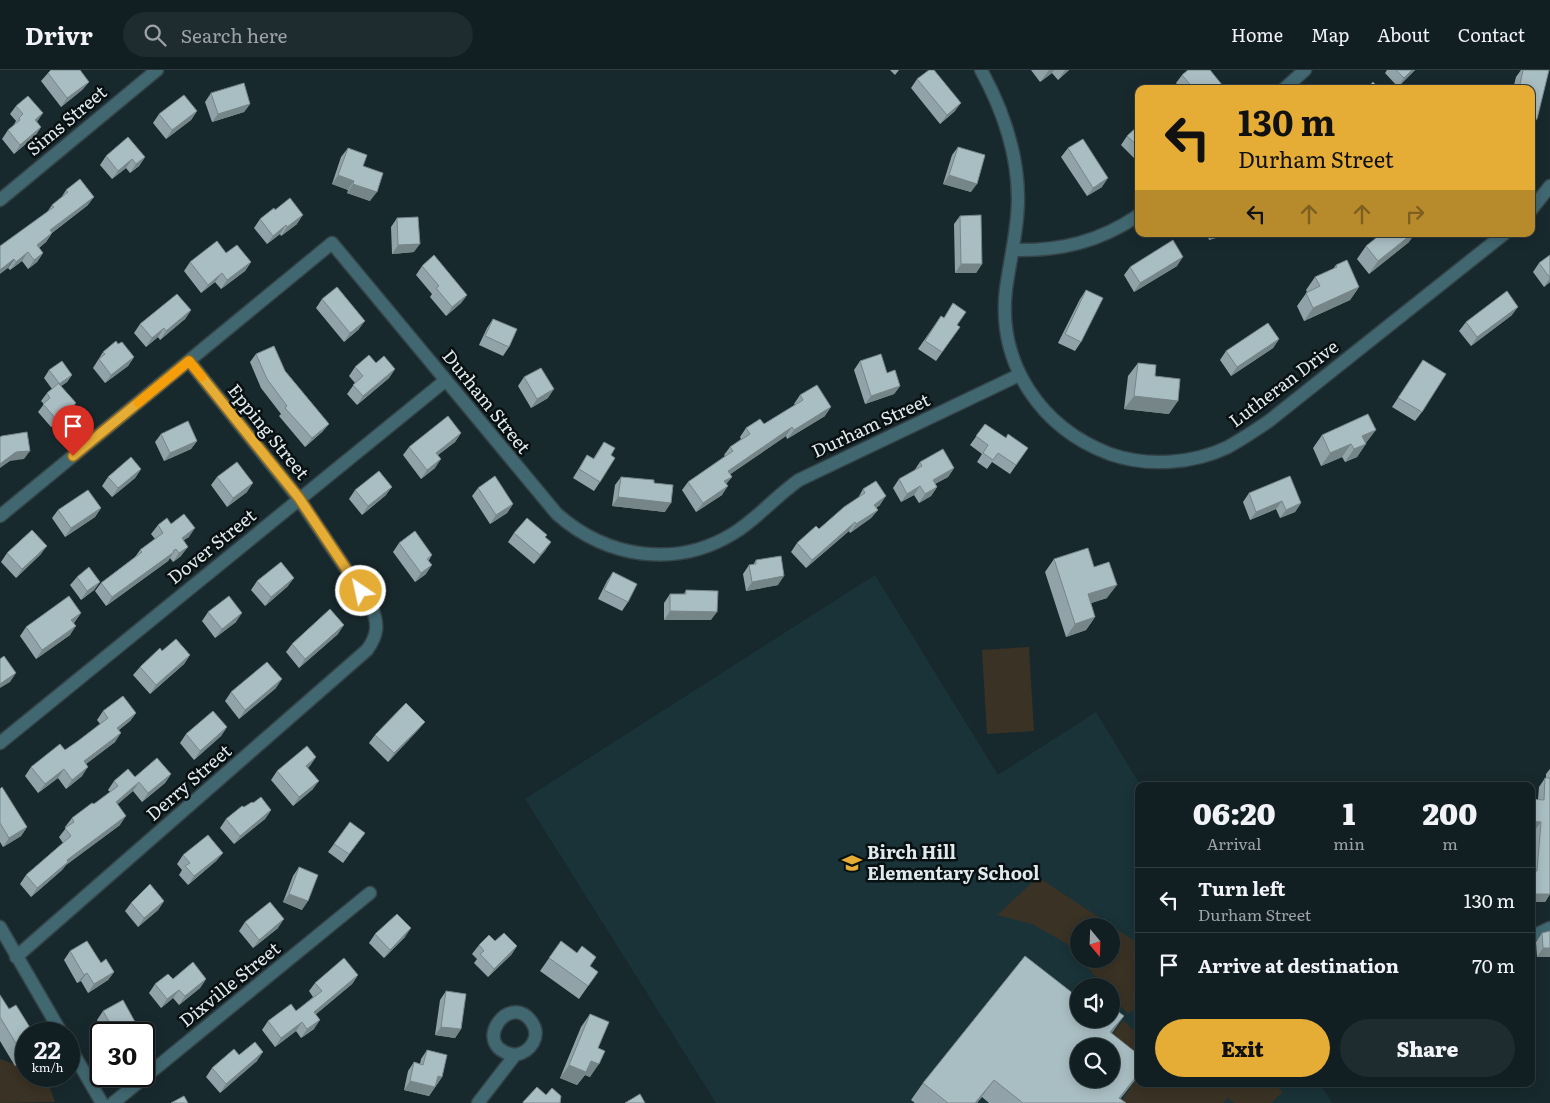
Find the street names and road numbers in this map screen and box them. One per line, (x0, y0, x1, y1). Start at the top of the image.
street label: Sims Street (20, 78, 113, 161)
street label: Lutheran Drive (1223, 333, 1344, 433)
street label: Durham Street (437, 343, 538, 460)
street label: Epping Street (222, 377, 317, 485)
street label: Durham Street (807, 385, 934, 464)
street label: Dover Street (161, 501, 262, 590)
street label: Derry Street (139, 737, 237, 827)
street label: Dixville Street (173, 934, 286, 1033)

